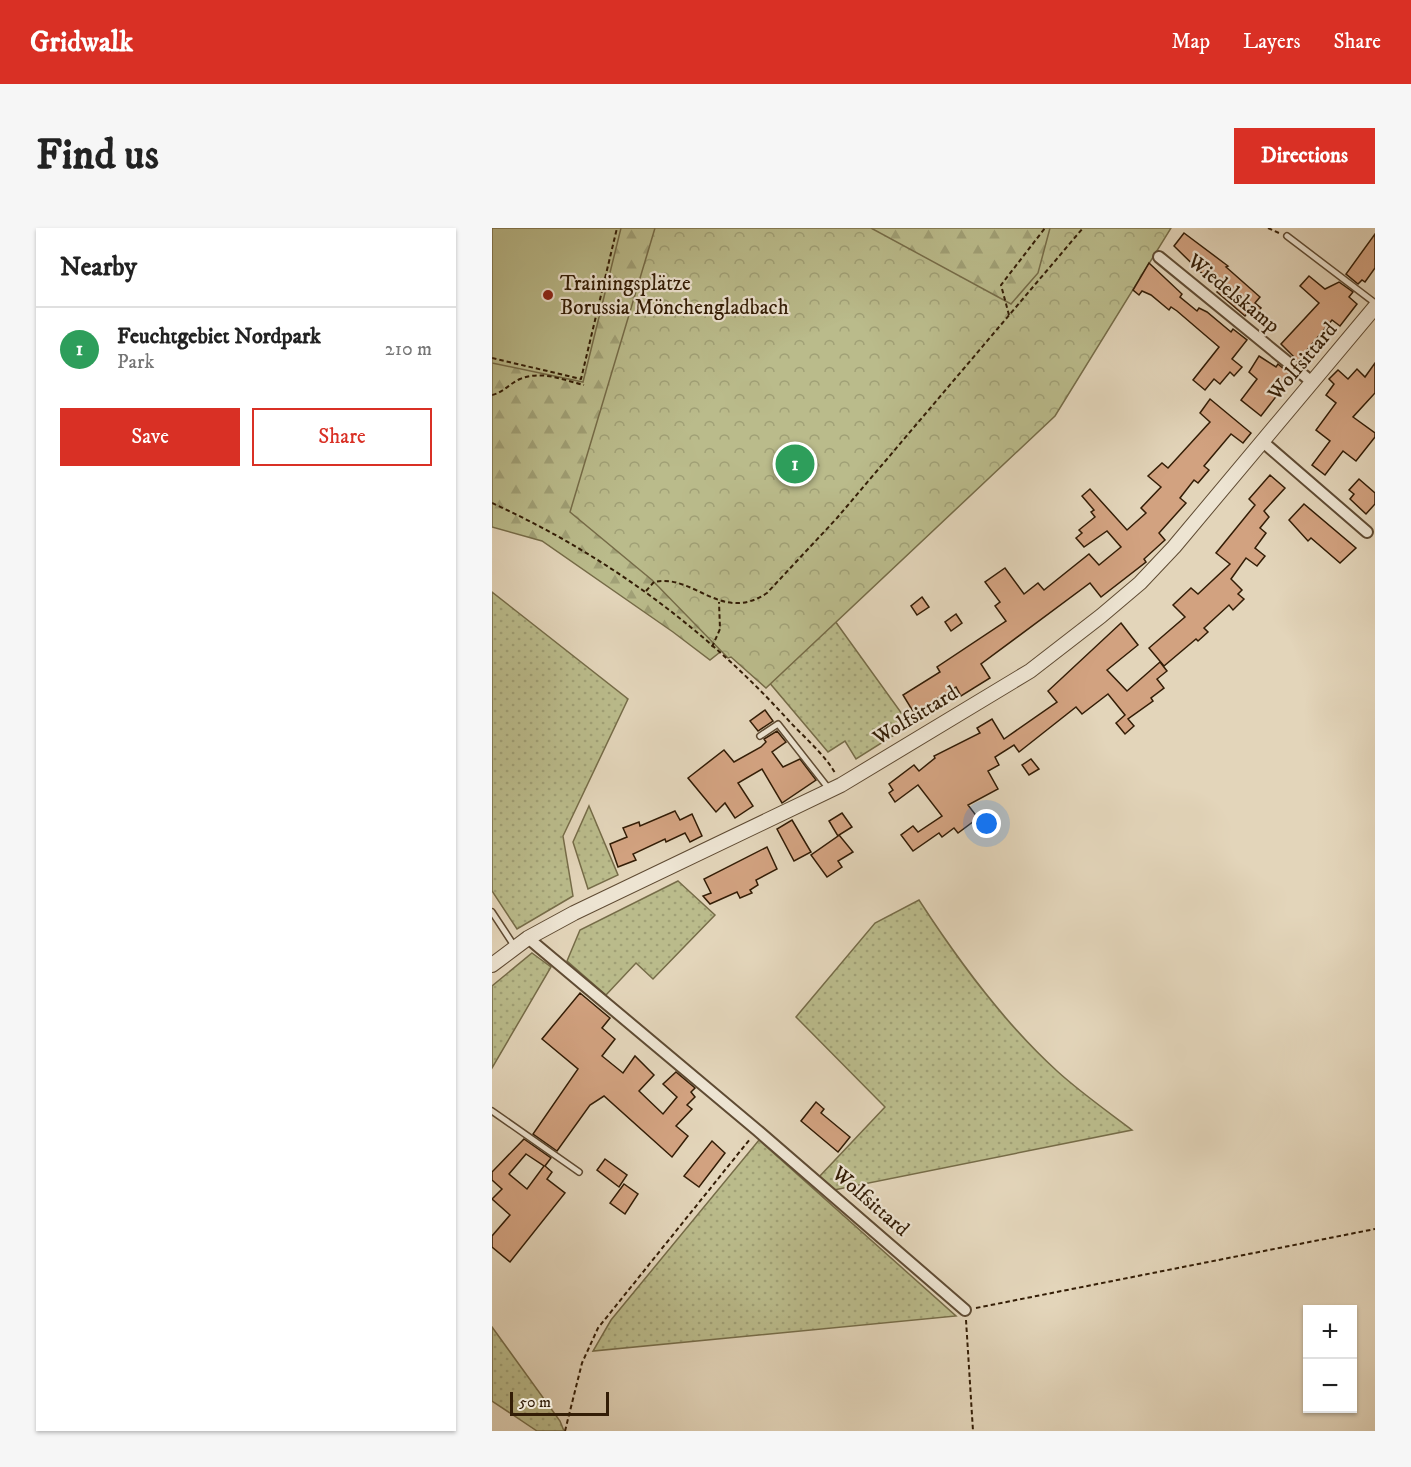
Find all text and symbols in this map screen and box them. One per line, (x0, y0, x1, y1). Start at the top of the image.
text: Gridwalk (30, 25, 133, 60)
text: Map (1171, 29, 1210, 55)
text: Layers (1243, 29, 1301, 55)
text: Share (1334, 29, 1381, 55)
button: Directions (1234, 128, 1375, 184)
text: Find us (36, 130, 159, 182)
street label: Wiedelskamp (1181, 248, 1285, 339)
text: Nearby (60, 251, 137, 284)
place label: Trainingsplätze Borussia Mönchengladbach (560, 271, 789, 321)
marker: Trainingsplätze Borussia Mönchengladbach (541, 288, 555, 302)
street label: Wolfsittard (1262, 317, 1343, 407)
text: Feuchtgebiet Nordpark (117, 323, 321, 350)
text: 1 (76, 337, 83, 362)
text: 210 m (385, 337, 432, 362)
text: Park (117, 350, 154, 375)
button: Save (60, 408, 240, 466)
button: Share (252, 408, 432, 466)
pin: 1 (776, 442, 814, 486)
street label: Wolfsittard (868, 680, 963, 752)
your location (972, 809, 1001, 838)
street label: Wolfsittard (825, 1160, 915, 1243)
map controls (1303, 1305, 1357, 1413)
button: + (1303, 1305, 1357, 1359)
button: − (1303, 1359, 1357, 1413)
scale bar (510, 1389, 609, 1416)
text: 50 m (519, 1392, 551, 1412)

